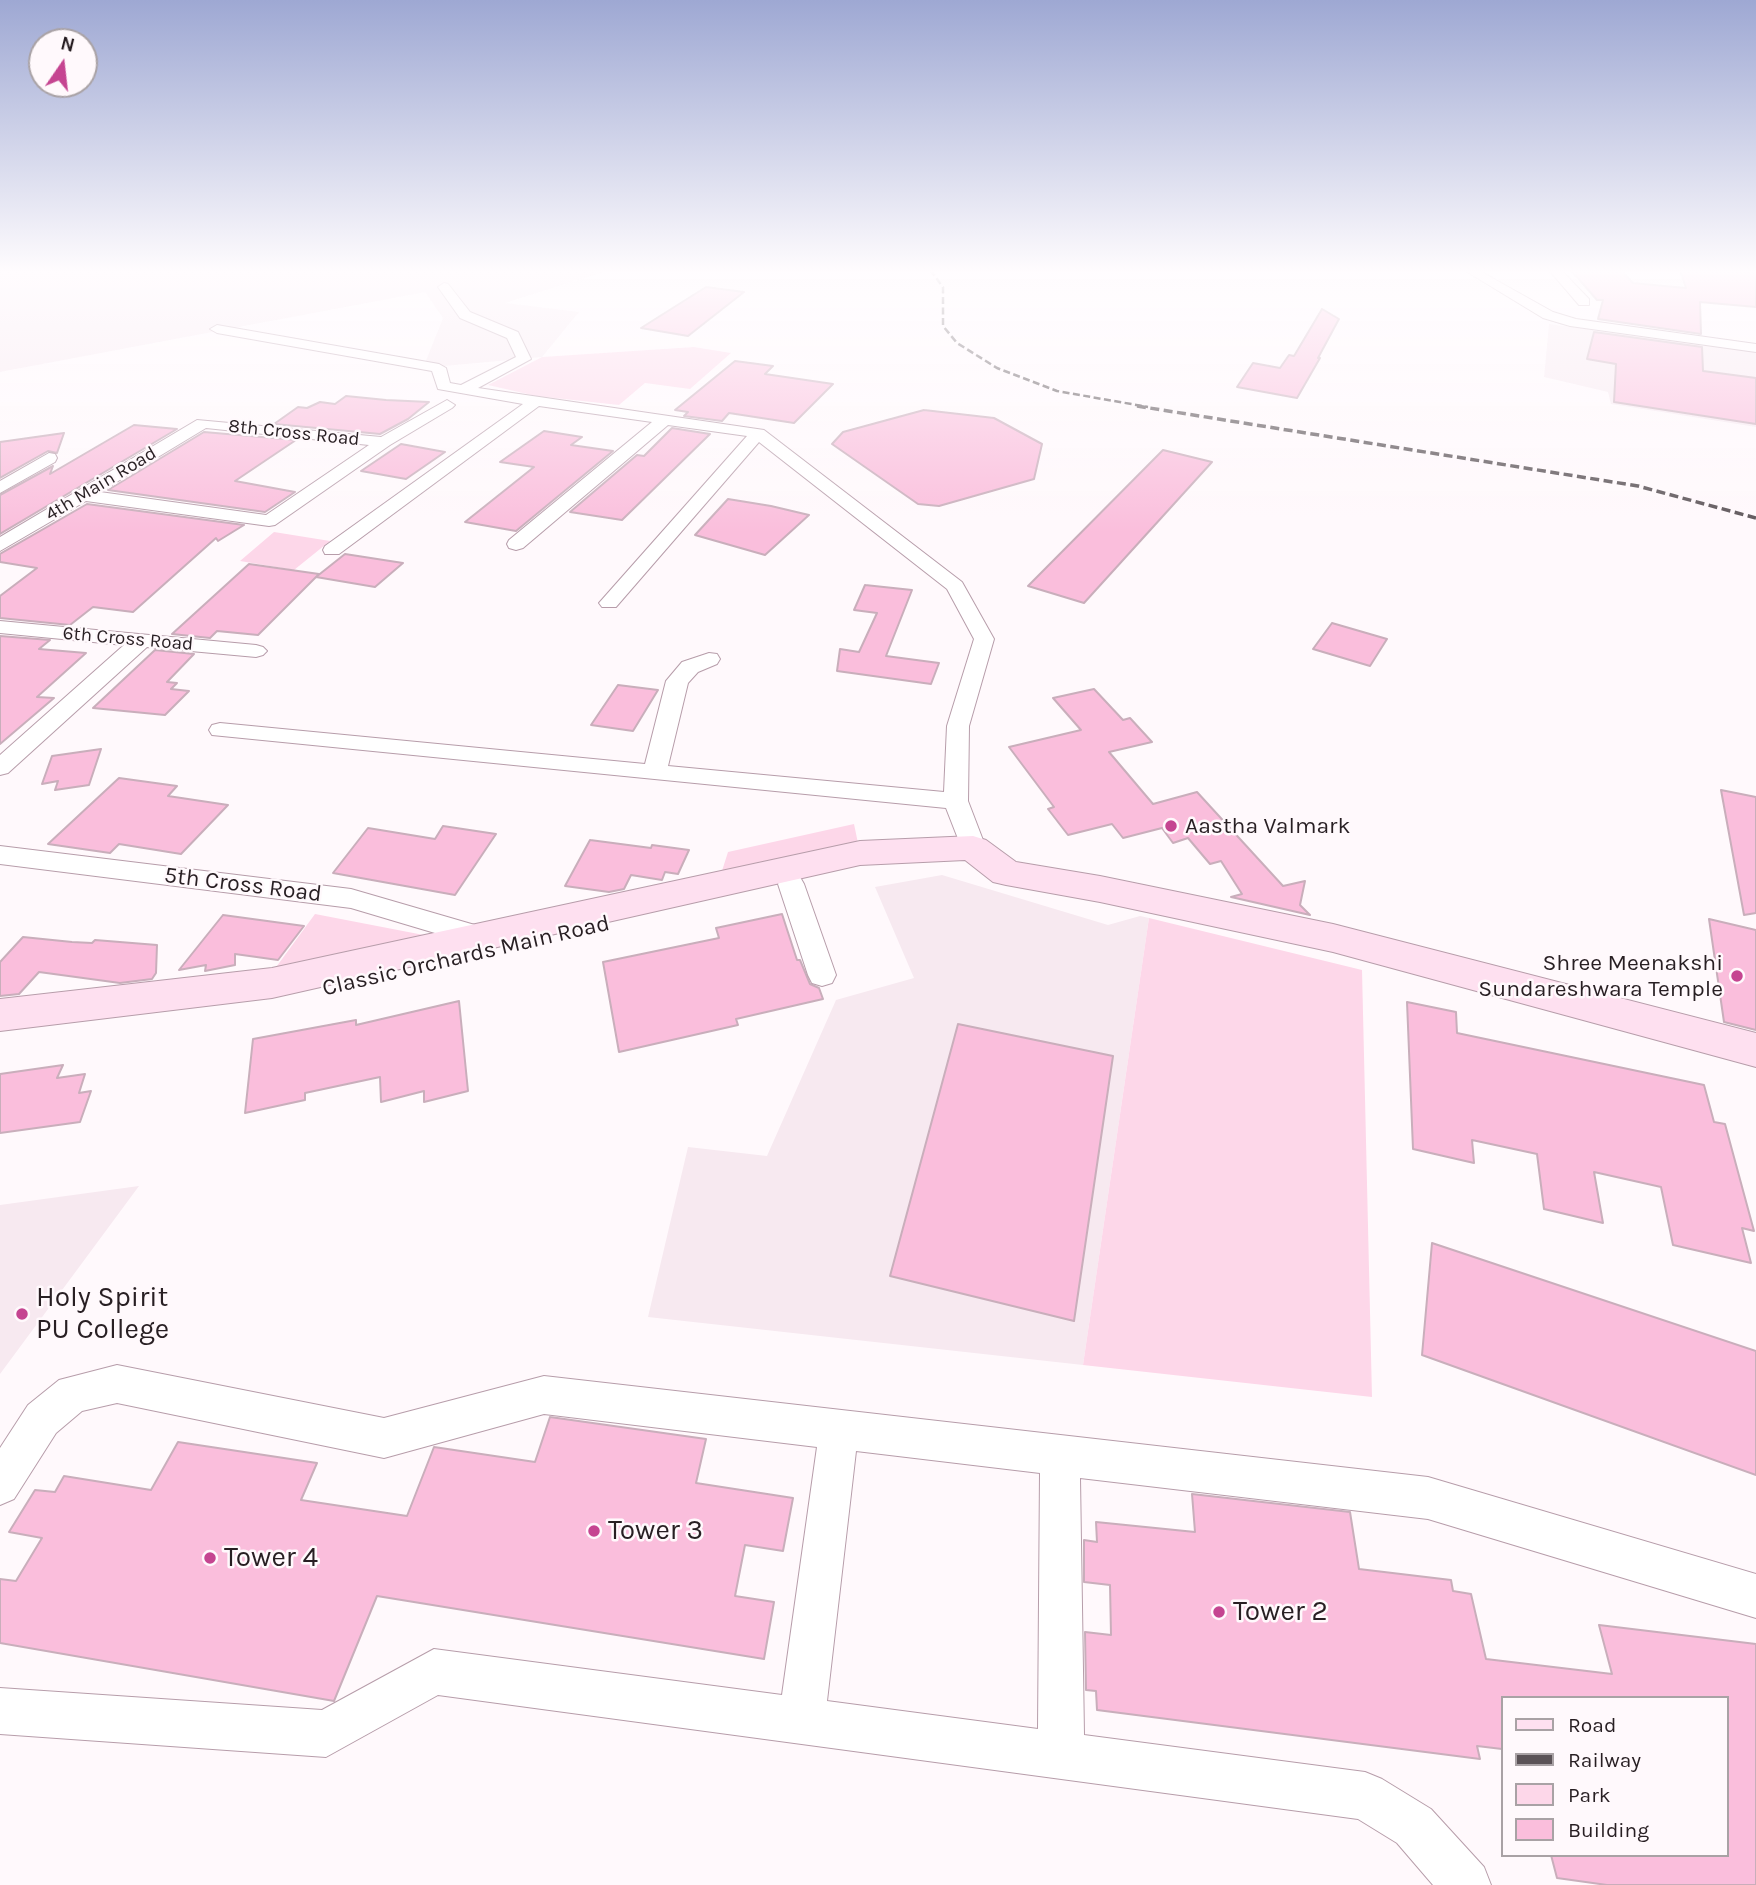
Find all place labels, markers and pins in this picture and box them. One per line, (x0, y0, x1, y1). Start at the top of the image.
place label: Aastha Valmark (1185, 812, 1350, 840)
marker: Aastha Valmark (1163, 818, 1179, 834)
place label: Shree Meenakshi Sundareshwara Temple (1478, 949, 1723, 1003)
marker: Shree Meenakshi Sundareshwara Temple (1729, 968, 1745, 984)
place label: Holy Spirit PU College (36, 1281, 169, 1347)
marker: Holy Spirit PU College (14, 1306, 30, 1322)
place label: Tower 3 (608, 1514, 703, 1548)
marker: Tower 3 (586, 1523, 602, 1539)
place label: Tower 4 (224, 1541, 318, 1575)
marker: Tower 4 (202, 1550, 218, 1566)
place label: Tower 2 (1233, 1595, 1328, 1629)
marker: Tower 2 (1211, 1604, 1227, 1620)

